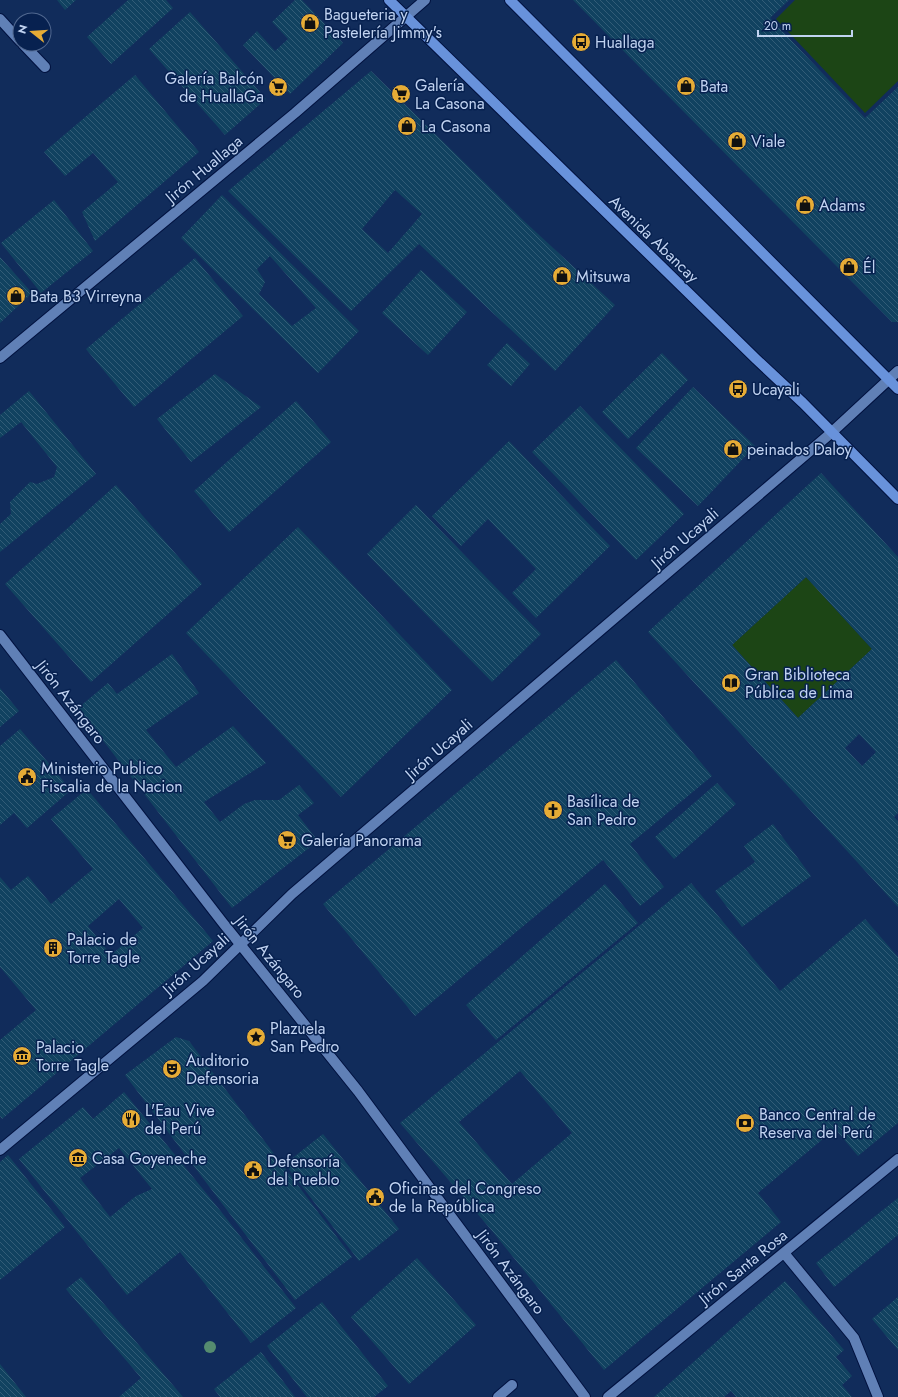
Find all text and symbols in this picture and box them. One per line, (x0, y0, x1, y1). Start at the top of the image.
place label: Bagueteria y Pastelería Jimmy's (324, 3, 442, 44)
north arrow (12, 12, 52, 52)
shop icon: Bagueteria y Pastelería Jimmy's (299, 12, 321, 34)
scale bar (758, 12, 852, 38)
text: 20 m (764, 17, 791, 35)
text: N (14, 23, 31, 36)
bus stop icon: Huallaga (570, 31, 592, 53)
place label: Huallaga (595, 31, 654, 54)
place label: Galería Balcón de HuallaGa (165, 67, 264, 108)
place label: Galería La Casona (415, 74, 485, 115)
shop icon: Bata (675, 75, 697, 97)
place label: Bata (700, 75, 728, 98)
supermarket icon: Galería Balcón de HuallaGa (267, 76, 289, 98)
supermarket icon: Galería La Casona (390, 83, 412, 105)
shop icon: La Casona (396, 115, 418, 137)
place label: La Casona (421, 115, 491, 138)
street label: Jirón Huallaga (159, 130, 248, 209)
shop icon: Viale (726, 130, 748, 152)
place label: Viale (751, 130, 785, 153)
street label: Avenida Abancay (604, 190, 705, 289)
shop icon: Adams (794, 194, 816, 216)
place label: Adams (819, 194, 865, 217)
shop icon: Él (838, 256, 860, 278)
place label: Él (863, 256, 875, 279)
shop icon: Mitsuwa (551, 265, 573, 287)
place label: Mitsuwa (576, 265, 630, 288)
shop icon: Bata B3 Virreyna (5, 285, 27, 307)
place label: Bata B3 Virreyna (30, 285, 142, 308)
bus stop icon: Ucayali (727, 378, 749, 400)
place label: Ucayali (752, 378, 800, 401)
shop icon: peinados Daloy (722, 438, 744, 460)
place label: peinados Daloy (747, 438, 852, 461)
street label: Jirón Ucayali (645, 502, 724, 575)
street label: Jirón Azángaro (30, 654, 111, 749)
place label: Gran Biblioteca Pública de Lima (745, 663, 853, 704)
library icon: Gran Biblioteca Pública de Lima (720, 672, 742, 694)
street label: Jirón Ucayali (399, 713, 478, 786)
place label: Ministerio Publico Fiscalia de la Nacion (41, 757, 183, 798)
public building icon: Ministerio Publico Fiscalia de la Nacion (16, 766, 38, 788)
place label: Basílica de San Pedro (567, 790, 640, 831)
church icon: Basílica de San Pedro (542, 799, 564, 821)
supermarket icon: Galería Panorama (276, 829, 298, 851)
place label: Galería Panorama (301, 829, 422, 852)
street label: Jirón Azángaro (228, 909, 311, 1004)
place label: Palacio de Torre Tagle (67, 928, 140, 969)
street label: Jirón Ucayali (156, 928, 235, 1002)
building icon: Palacio de Torre Tagle (42, 937, 64, 959)
place label: Plazuela San Pedro (270, 1017, 340, 1058)
place icon: Plazuela San Pedro (245, 1026, 267, 1048)
place label: Palacio Torre Tagle (36, 1036, 109, 1077)
museum icon: Palacio Torre Tagle (11, 1045, 33, 1067)
place label: Auditorio Defensoria (186, 1049, 259, 1090)
theatre icon: Auditorio Defensoria (161, 1058, 183, 1080)
place label: L'Eau Vive del Perú (145, 1099, 215, 1140)
place label: Banco Central de Reserva del Perú (759, 1103, 876, 1144)
restaurant icon: L'Eau Vive del Perú (120, 1108, 142, 1130)
bank icon: Banco Central de Reserva del Perú (734, 1112, 756, 1134)
museum icon: Casa Goyeneche (67, 1147, 89, 1169)
place label: Casa Goyeneche (92, 1147, 206, 1170)
place label: Defensoría del Pueblo (267, 1150, 340, 1191)
public building icon: Defensoría del Pueblo (242, 1159, 264, 1181)
place label: Oficinas del Congreso de la República (389, 1177, 542, 1218)
public building icon: Oficinas del Congreso de la República (364, 1186, 386, 1208)
street label: Jirón Azángaro (470, 1223, 551, 1319)
street label: Jirón Santa Rosa (692, 1224, 792, 1311)

